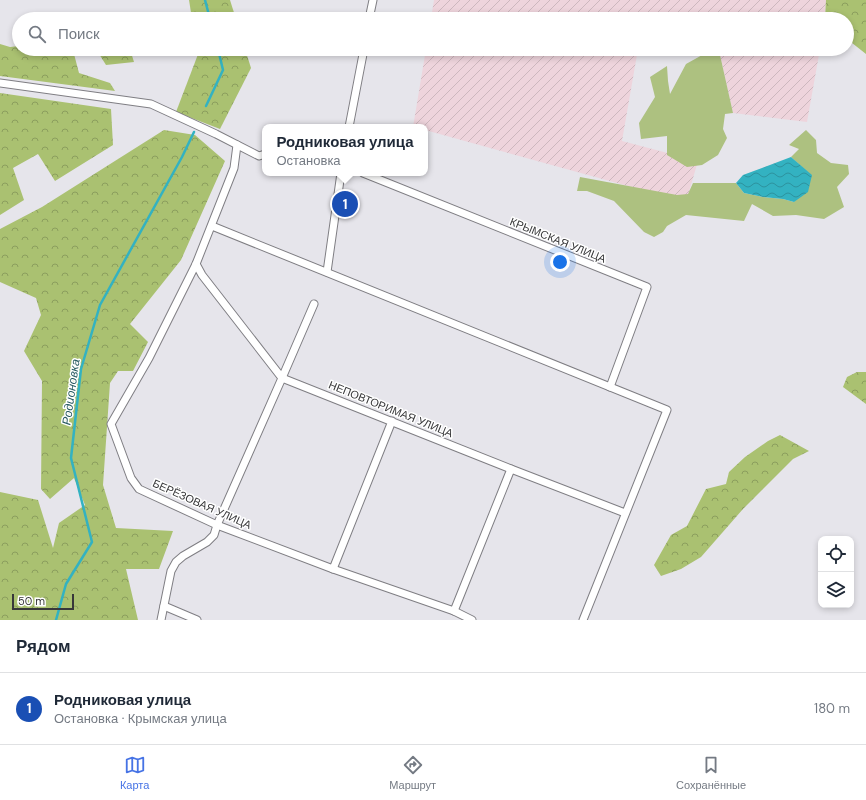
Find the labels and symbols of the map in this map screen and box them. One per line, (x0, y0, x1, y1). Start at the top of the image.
pin: 1 (332, 189, 358, 219)
street label: КРЫМСКАЯ УЛИЦА (508, 214, 609, 266)
your location (550, 252, 570, 272)
water label: Родионовка (58, 358, 84, 426)
street label: НЕПОВТОРИМАЯ УЛИЦА (327, 378, 456, 441)
street label: БЕРЁЗОВАЯ УЛИЦА (150, 476, 254, 532)
scale bar (12, 592, 74, 611)

